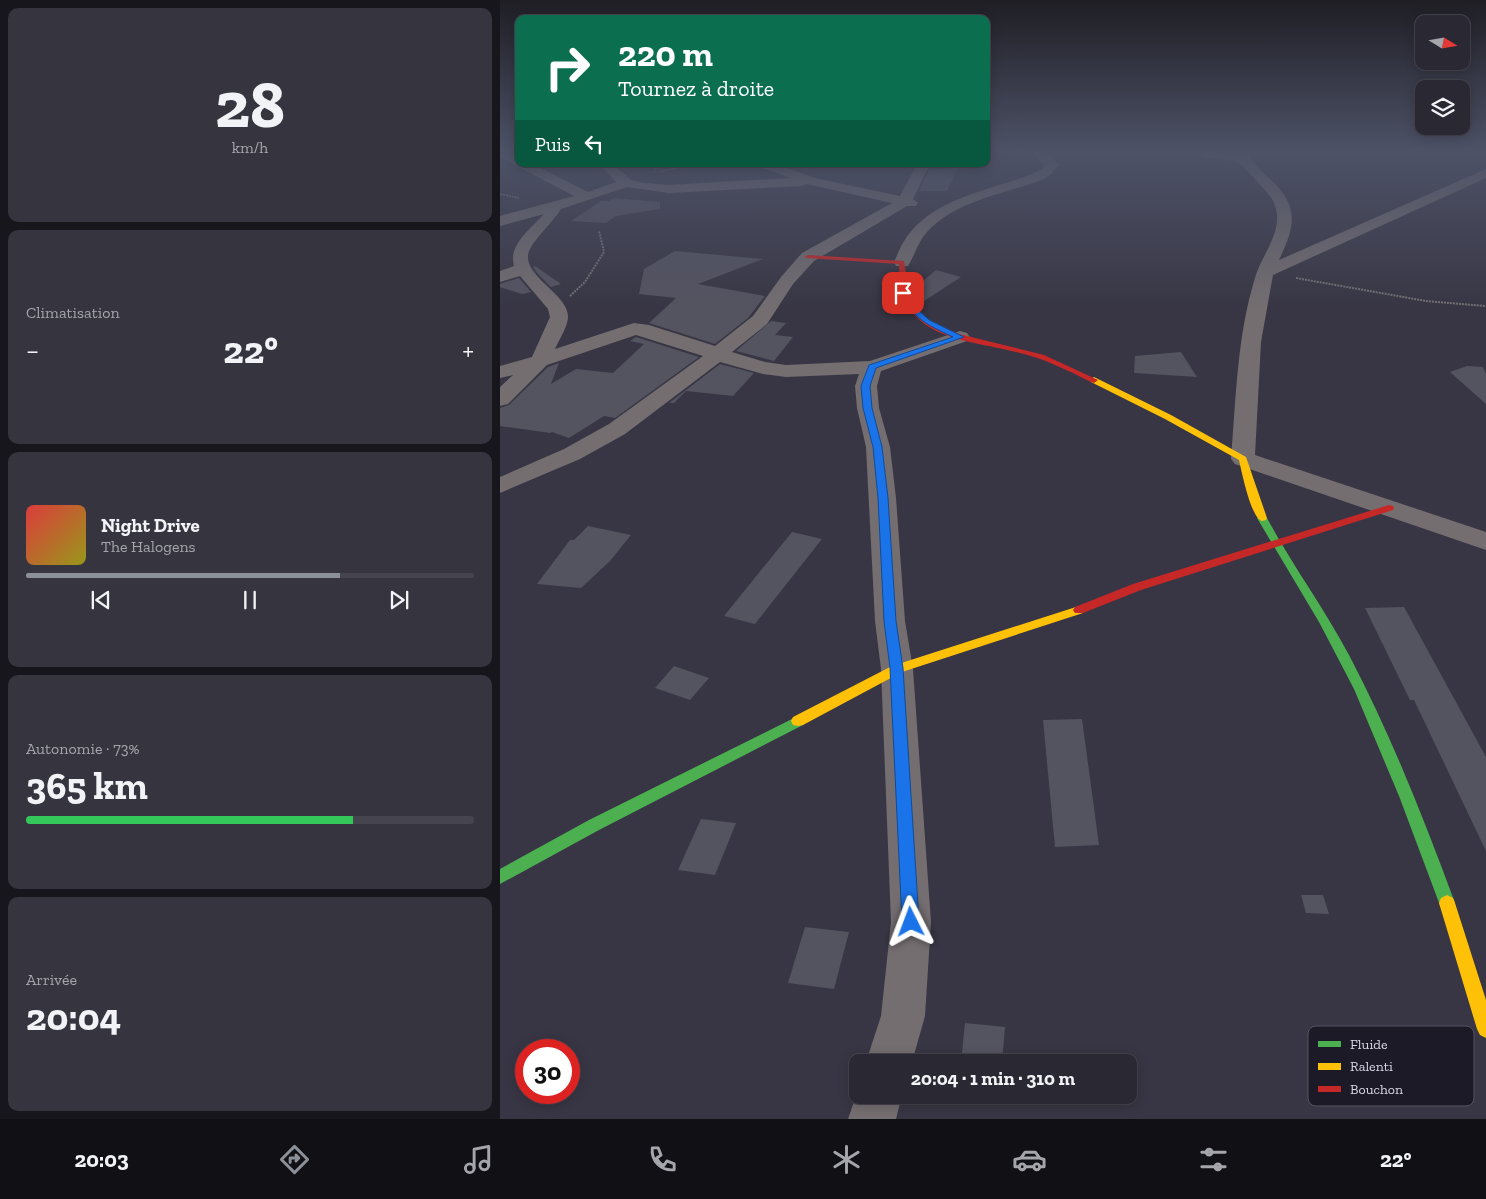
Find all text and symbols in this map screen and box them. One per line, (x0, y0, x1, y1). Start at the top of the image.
north arrow (1415, 15, 1470, 70)
map controls (1415, 15, 1470, 135)
text: 220 m (618, 33, 713, 75)
icon: right (535, 35, 600, 100)
text: 28 (215, 66, 285, 144)
text: Tournez à droite (618, 75, 774, 102)
button: layers (1415, 80, 1470, 135)
icon: left (580, 130, 608, 158)
text: Puis (535, 133, 570, 156)
text: km/h (232, 138, 268, 157)
pin (882, 272, 924, 314)
icon: arrive (889, 279, 917, 307)
text: Climatisation (26, 303, 120, 322)
text: 22° (223, 327, 278, 373)
text: − (26, 334, 39, 367)
text: + (462, 334, 474, 367)
text: Night Drive (101, 514, 200, 537)
text: The Halogens (101, 537, 196, 556)
icon: previous (87, 586, 115, 614)
icon: pause (236, 586, 264, 614)
icon: next (385, 586, 413, 614)
text: Autonomie · 73% (26, 739, 140, 758)
text: 365 km (26, 763, 148, 809)
position arrow (884, 895, 936, 947)
text: Arrivée (26, 970, 77, 989)
text: 20:04 (26, 994, 121, 1040)
legend (1308, 1026, 1474, 1106)
text: Fluide (1350, 1036, 1388, 1053)
speed limit sign: 30 (515, 1039, 580, 1104)
text: Ralenti (1350, 1058, 1393, 1075)
text: 20:04 · 1 min · 310 m (911, 1067, 1075, 1090)
text: Bouchon (1350, 1081, 1403, 1098)
icon: directions (277, 1142, 312, 1177)
icon: music (461, 1142, 496, 1177)
icon: phone (645, 1142, 680, 1177)
icon: climate (829, 1142, 864, 1177)
icon: car (1012, 1142, 1047, 1177)
icon: filters (1196, 1142, 1231, 1177)
text: 20:03 (74, 1146, 129, 1173)
text: 22° (1380, 1146, 1412, 1173)

